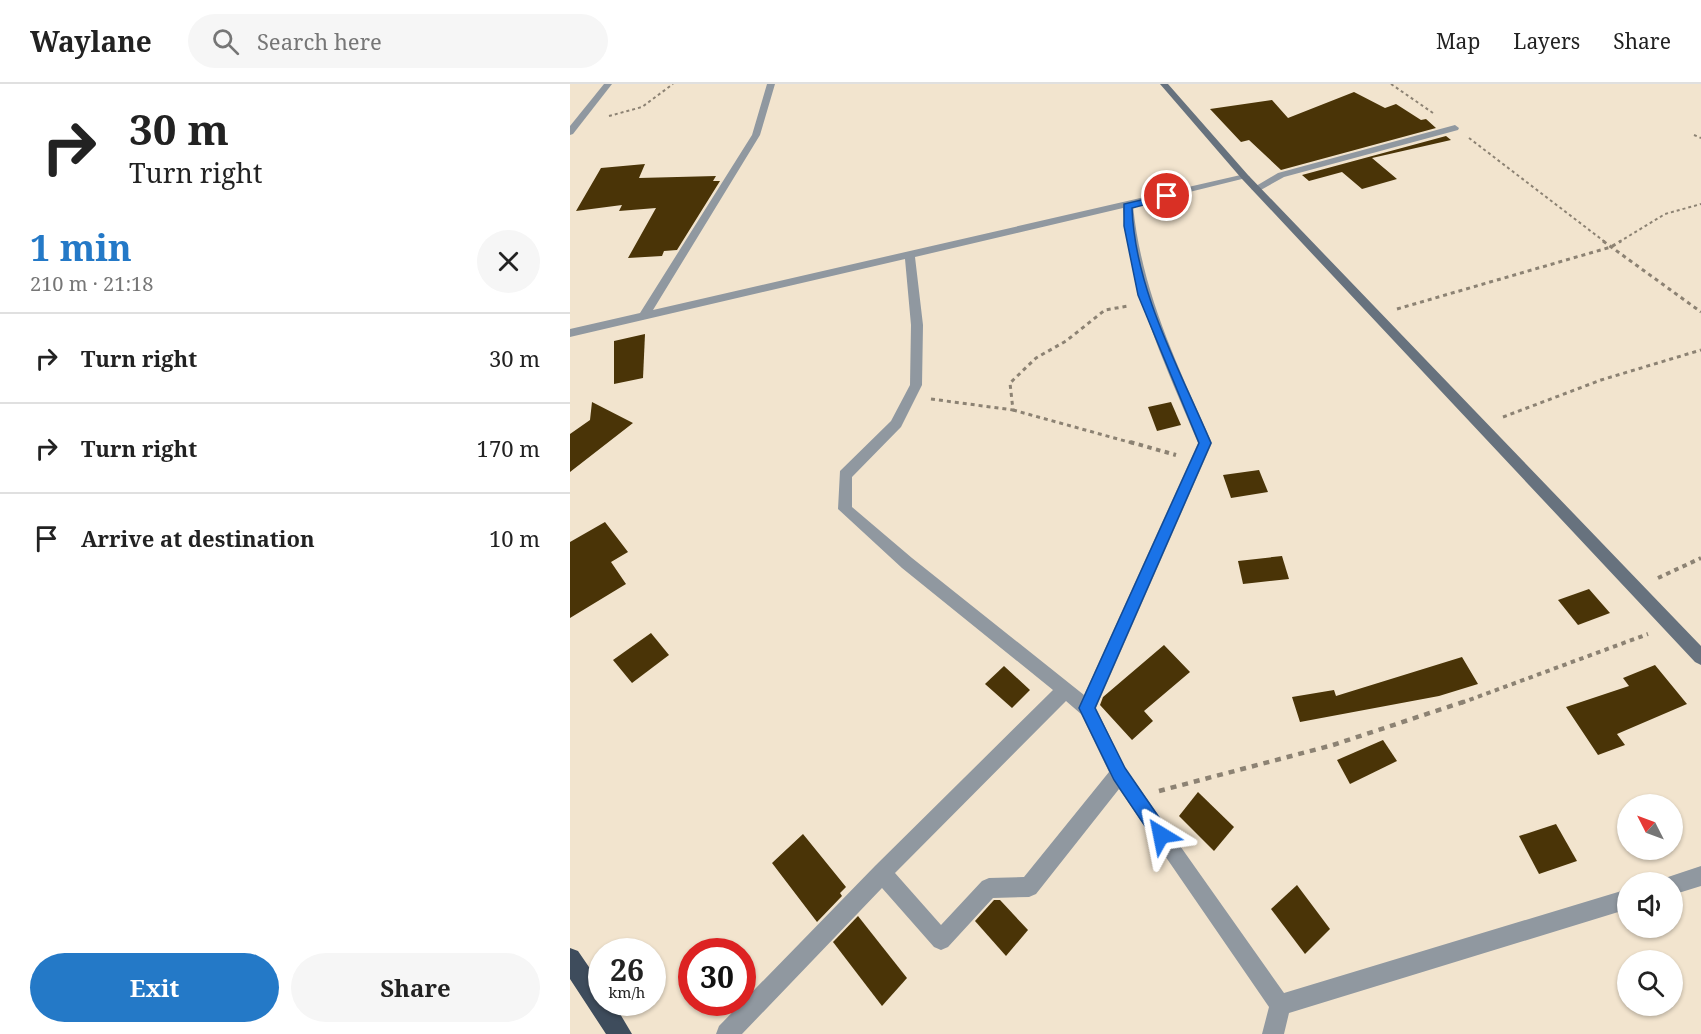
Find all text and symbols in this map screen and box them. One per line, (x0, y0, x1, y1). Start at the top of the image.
search box (188, 14, 608, 68)
text: Waylane (30, 22, 152, 60)
icon: search (209, 25, 242, 58)
text: Search here (257, 26, 382, 56)
text: Map (1436, 27, 1480, 55)
text: Layers (1513, 27, 1580, 55)
text: Share (1613, 27, 1671, 55)
text: 30 m (129, 100, 229, 157)
icon: right (30, 108, 108, 186)
text: Turn right (129, 154, 262, 191)
pin (1141, 170, 1192, 221)
icon: arrive (1150, 179, 1183, 212)
text: 1 min (30, 223, 132, 272)
button: close (477, 230, 540, 293)
text: 210 m · 21:18 (30, 270, 153, 297)
icon: right (30, 342, 63, 375)
text: Turn right (81, 343, 197, 373)
text: 30 m (489, 343, 540, 373)
icon: right (30, 432, 63, 465)
text: Turn right (81, 433, 197, 463)
text: 170 m (477, 433, 540, 463)
icon: arrive (30, 522, 63, 555)
text: Arrive at destination (81, 523, 315, 553)
text: 10 m (489, 523, 540, 553)
north arrow (1617, 794, 1683, 860)
map controls (1617, 794, 1683, 1016)
position arrow (1129, 803, 1193, 867)
button: sound (1617, 872, 1683, 938)
speed limit sign: 30 (678, 938, 756, 1016)
text: 26 (610, 949, 644, 990)
button: search (1617, 950, 1683, 1016)
button: Exit (30, 953, 279, 1022)
button: Share (291, 953, 540, 1022)
text: km/h (609, 982, 645, 1002)

